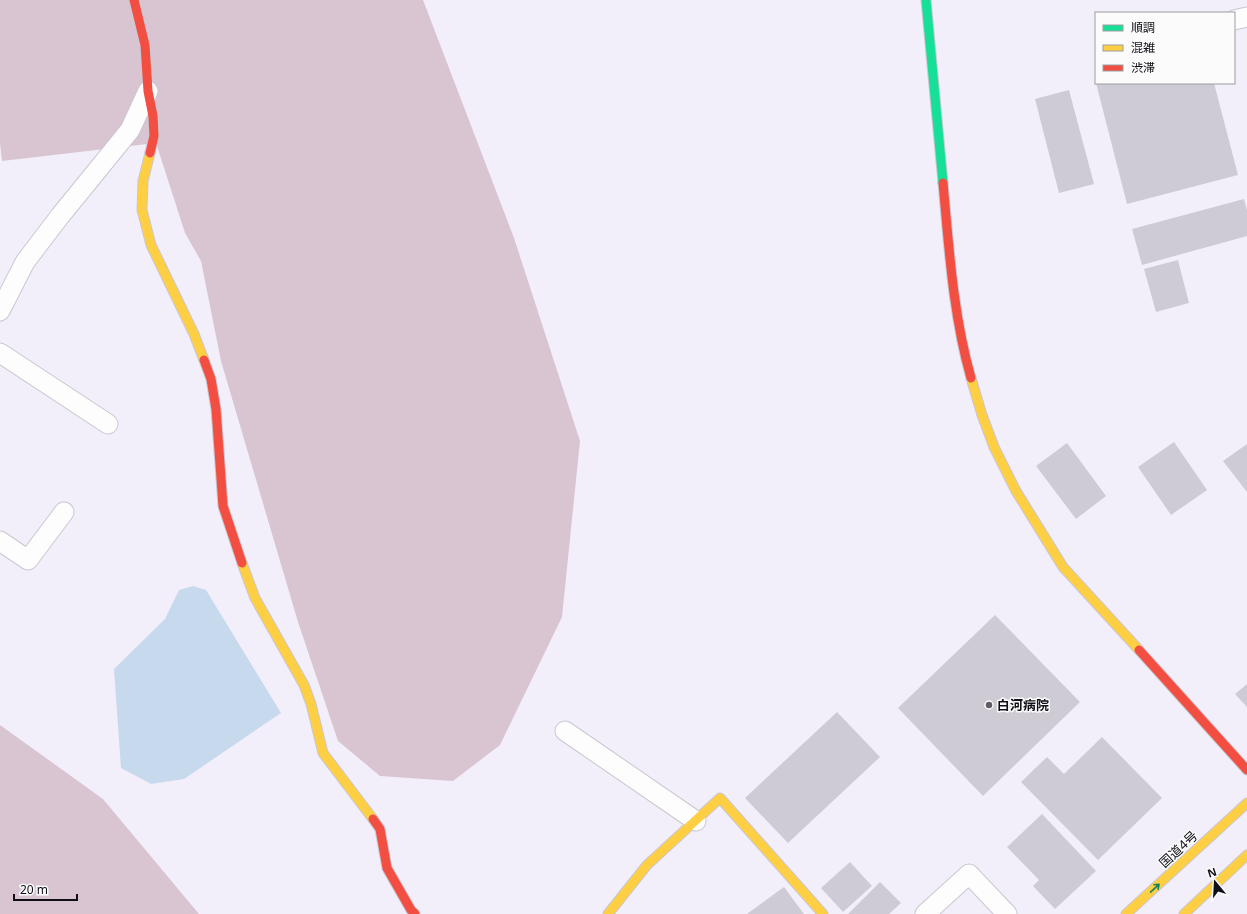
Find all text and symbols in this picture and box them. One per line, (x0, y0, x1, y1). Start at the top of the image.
legend (1095, 12, 1235, 84)
text: 順調 (1131, 19, 1155, 36)
text: 混雑 (1131, 39, 1155, 56)
text: 渋滞 (1131, 59, 1155, 76)
place label: 白河病院 (997, 696, 1049, 714)
marker: 白河病院 (984, 700, 994, 710)
street label: 国道4号 (1155, 827, 1201, 871)
north arrow (1195, 862, 1235, 902)
text: N (1205, 863, 1218, 881)
scale bar (14, 876, 77, 902)
text: 20 m (20, 881, 48, 898)
one-way arrow (1150, 883, 1160, 892)

